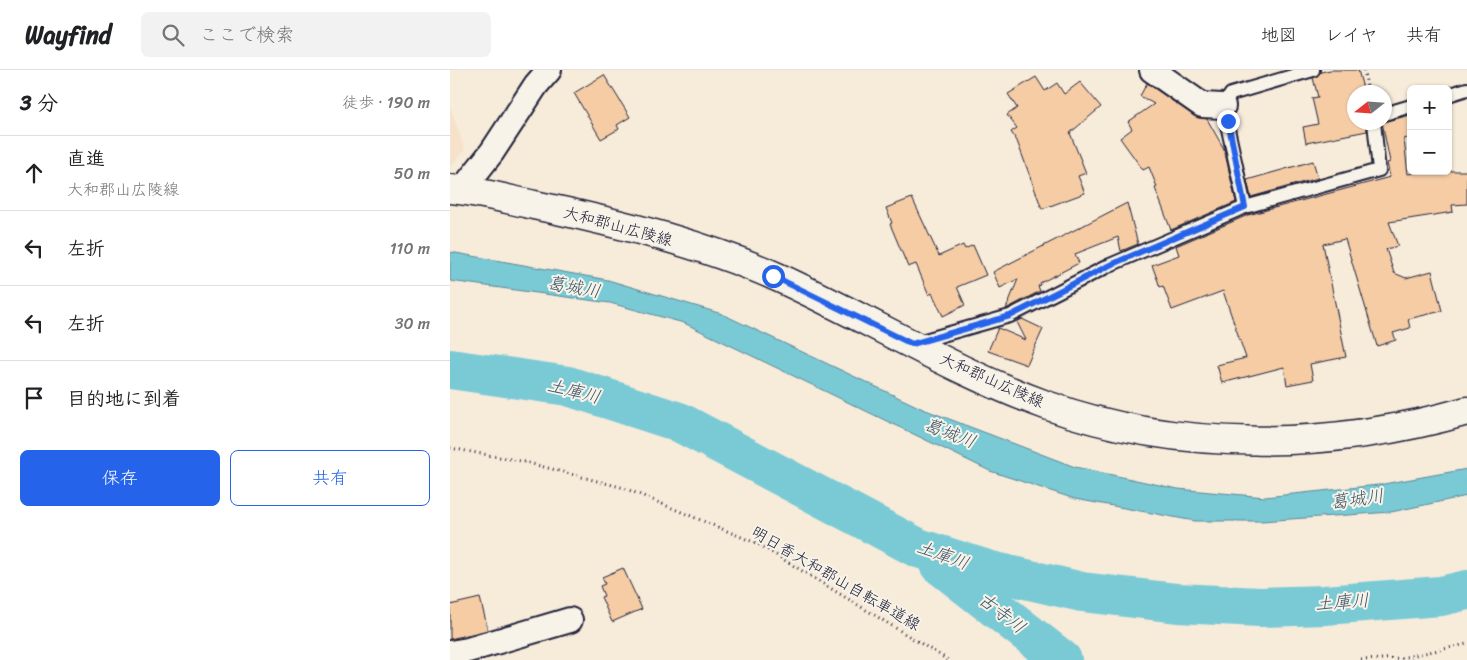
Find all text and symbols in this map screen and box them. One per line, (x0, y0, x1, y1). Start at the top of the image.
search box (141, 12, 491, 57)
text: Wayfind (25, 14, 111, 56)
text: ここで検索 (199, 18, 294, 51)
text: 地図 (1261, 19, 1297, 51)
text: レイヤ (1325, 19, 1378, 51)
text: 共有 (1406, 19, 1442, 51)
icon: search (159, 21, 187, 49)
text: 3 分 (20, 84, 58, 122)
north arrow (1347, 85, 1392, 130)
map controls (1407, 85, 1452, 175)
button: + (1407, 85, 1452, 130)
text: 徒歩 · 190 m (342, 88, 430, 117)
route end (1217, 110, 1240, 133)
button: − (1407, 130, 1452, 175)
text: 直進 (67, 142, 105, 175)
icon: ahead (20, 159, 48, 187)
text: 50 m (394, 159, 430, 188)
text: 大和郡山広陵線 (67, 175, 179, 204)
street label: 大和郡山広陵線 (560, 197, 676, 255)
text: 左折 (67, 232, 105, 265)
icon: left (20, 234, 48, 262)
text: 110 m (390, 234, 430, 263)
route start (762, 265, 785, 288)
water label: 葛城川 (545, 267, 603, 307)
text: 左折 (67, 307, 105, 340)
icon: left (20, 309, 48, 337)
text: 30 m (395, 309, 430, 338)
street label: 大和郡山広陵線 (935, 344, 1049, 416)
water label: 土庫川 (544, 369, 604, 413)
text: 目的地に到着 (67, 382, 181, 415)
icon: arrive (20, 384, 48, 412)
water label: 葛城川 (919, 408, 981, 458)
button: 保存 (20, 450, 220, 506)
button: 共有 (230, 450, 430, 506)
water label: 葛城川 (1328, 479, 1386, 519)
street label: 明日香大和郡山自転車道線 (746, 517, 926, 639)
water label: 土庫川 (912, 531, 974, 579)
water label: 古寺川 (971, 584, 1033, 642)
water label: 土庫川 (1314, 584, 1370, 620)

